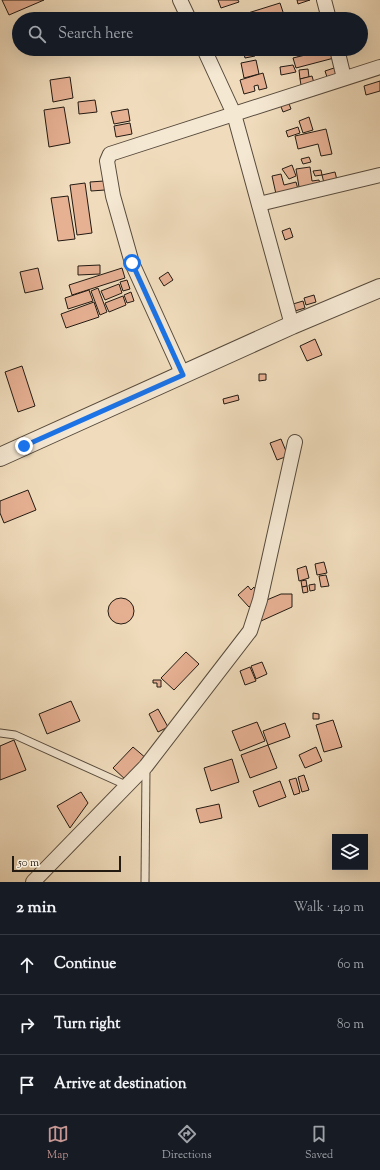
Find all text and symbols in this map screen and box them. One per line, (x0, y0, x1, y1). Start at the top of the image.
search box (12, 12, 368, 56)
icon: search (26, 23, 48, 45)
text: Search here (58, 24, 133, 45)
route start (123, 254, 141, 272)
route end (15, 437, 33, 455)
map controls (332, 834, 368, 870)
button: layers (332, 834, 368, 870)
scale bar (12, 854, 121, 873)
text: 50 m (18, 855, 39, 871)
text: 2 min (16, 896, 57, 920)
text: Walk · 140 m (293, 899, 364, 917)
icon: ahead (16, 954, 38, 976)
text: Continue (54, 954, 116, 975)
text: 60 m (337, 956, 364, 974)
icon: right (16, 1014, 38, 1036)
text: Turn right (54, 1014, 120, 1035)
text: 80 m (337, 1016, 364, 1034)
icon: arrive (16, 1074, 38, 1096)
text: Arrive at destination (54, 1074, 187, 1095)
tab: Map (47, 1123, 69, 1163)
tab: Directions (162, 1123, 212, 1163)
tab: Saved (305, 1123, 333, 1163)

